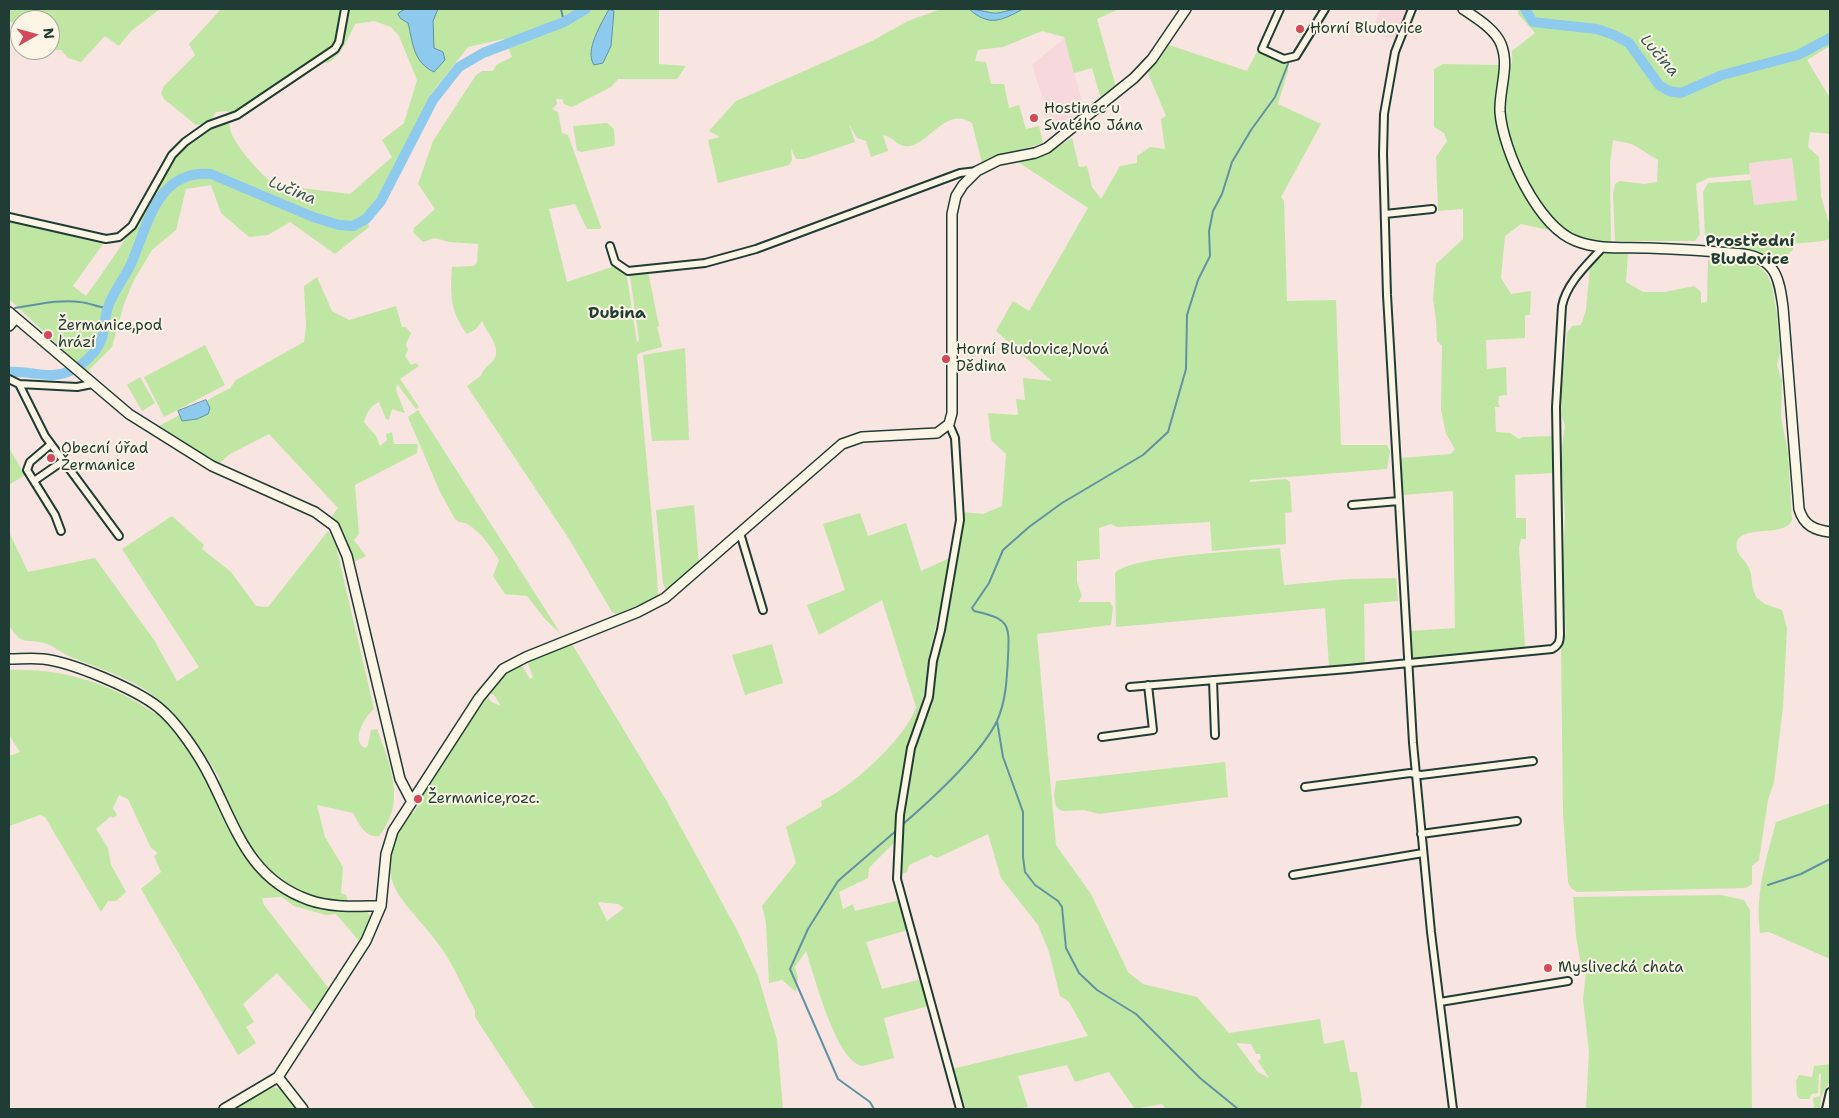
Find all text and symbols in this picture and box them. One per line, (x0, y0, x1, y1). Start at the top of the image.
north arrow (10, 10, 60, 60)
place label: Horní Bludovice (1310, 20, 1423, 38)
marker: Horní Bludovice (1294, 23, 1306, 35)
text: N (39, 27, 59, 40)
water label: Lučina (1635, 31, 1683, 81)
place label: Hostinec u Svatého Jána (1044, 100, 1143, 135)
marker: Hostinec u Svatého Jána (1028, 112, 1040, 124)
water label: Lučina (265, 173, 319, 209)
district label: Prostřední Bludovice (1706, 232, 1794, 270)
district label: Dubina (588, 304, 646, 324)
place label: Žermanice,pod hrází (58, 317, 162, 352)
marker: Žermanice,pod hrází (42, 329, 54, 341)
place label: Horní Bludovice,Nová Dědina (956, 341, 1109, 376)
marker: Horní Bludovice,Nová Dědina (940, 353, 952, 365)
place label: Obecní úřad Žermanice (61, 440, 148, 475)
marker: Obecní úřad Žermanice (45, 452, 57, 464)
place label: Žermanice,rozc. (428, 790, 540, 808)
marker: Žermanice,rozc. (412, 793, 424, 805)
place label: Myslivecká chata (1558, 959, 1684, 977)
marker: Myslivecká chata (1542, 962, 1554, 974)

